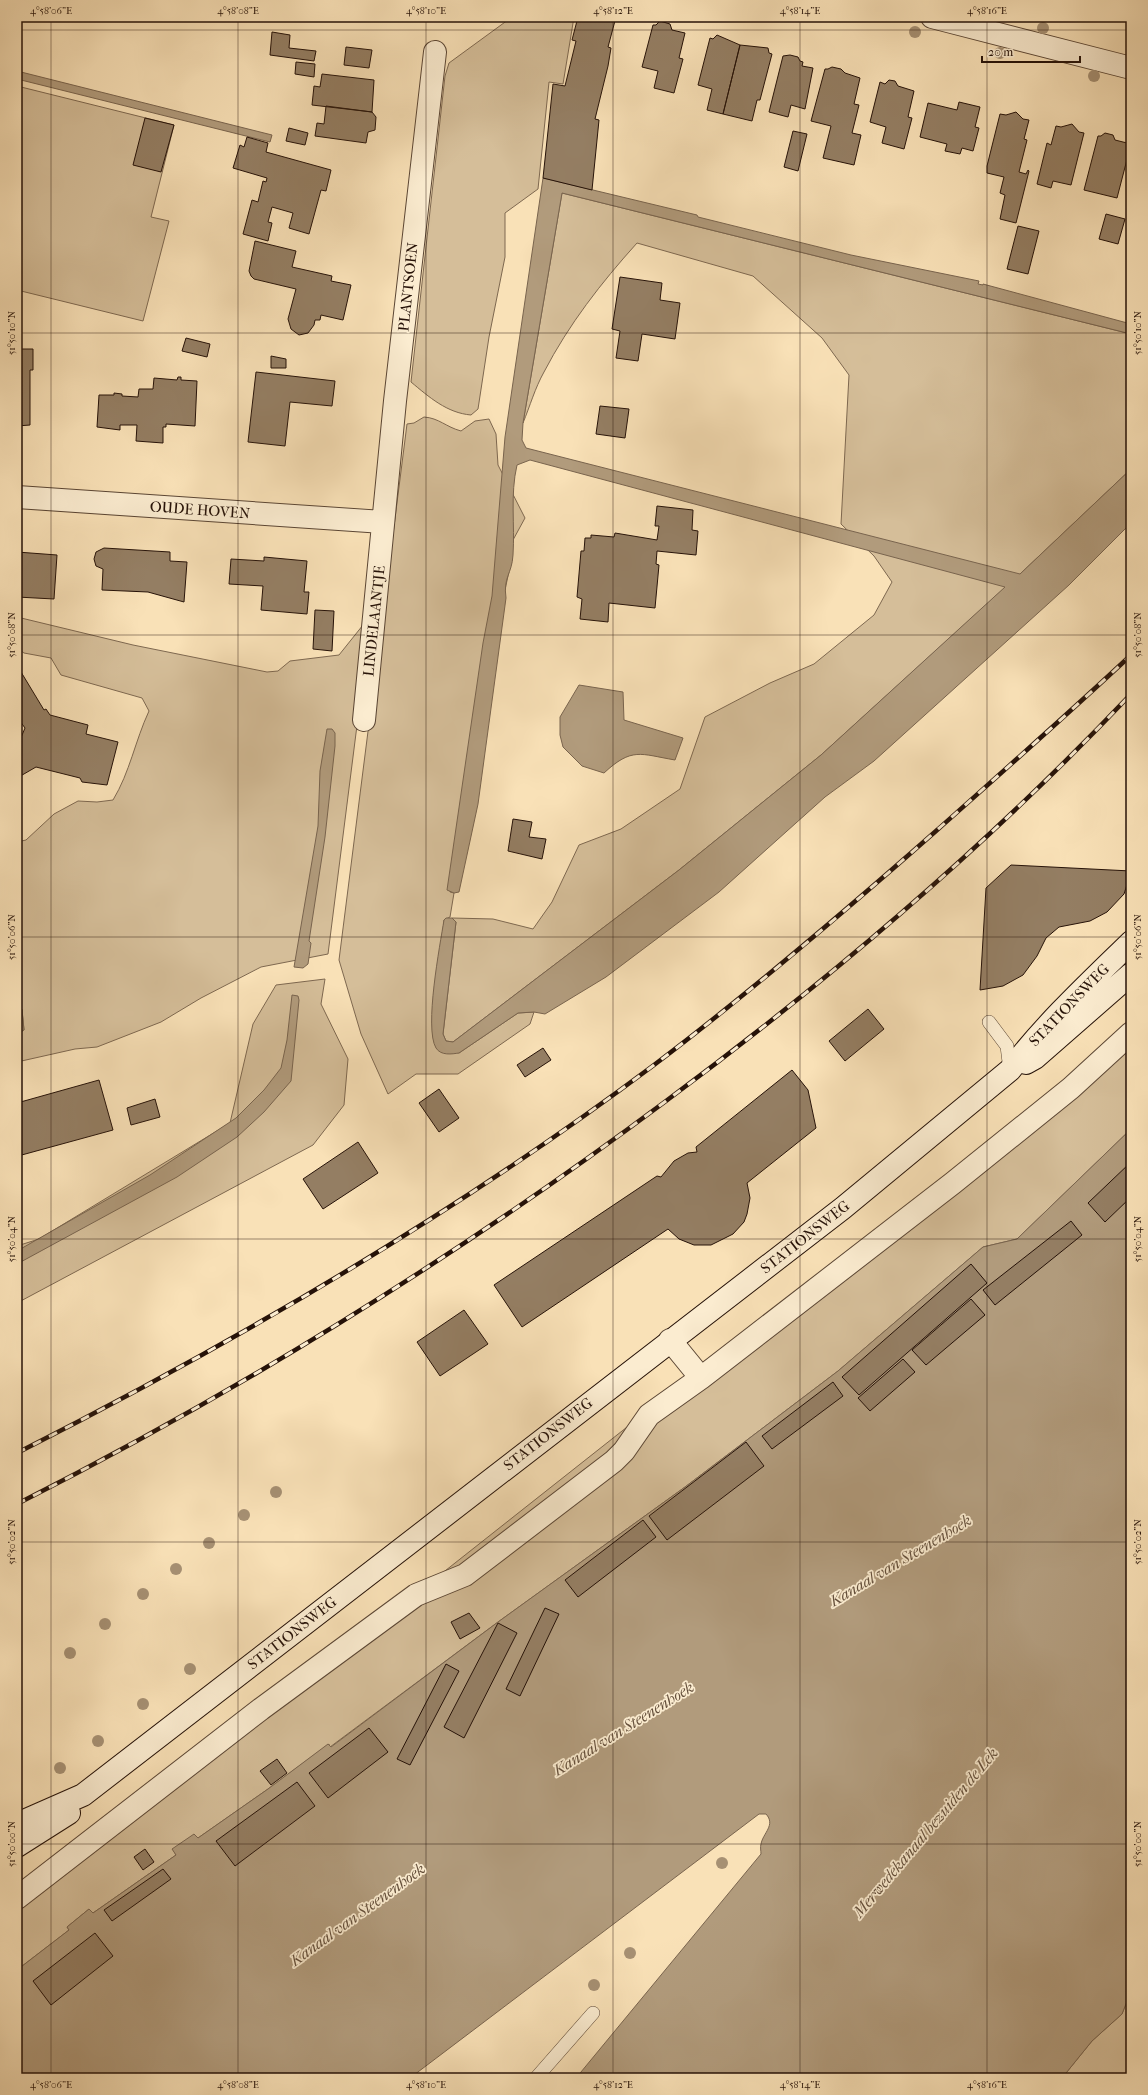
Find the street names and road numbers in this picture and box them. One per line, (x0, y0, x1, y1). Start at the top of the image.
street label: PLANTSOEN (394, 241, 422, 332)
street label: OUDE HOVEN (149, 498, 251, 523)
street label: LINDELAANTJE (359, 565, 389, 677)
street label: STATIONSWEG (1025, 960, 1113, 1050)
street label: STATIONSWEG (757, 1196, 853, 1277)
street label: STATIONSWEG (500, 1393, 596, 1474)
street label: STATIONSWEG (244, 1592, 340, 1673)

